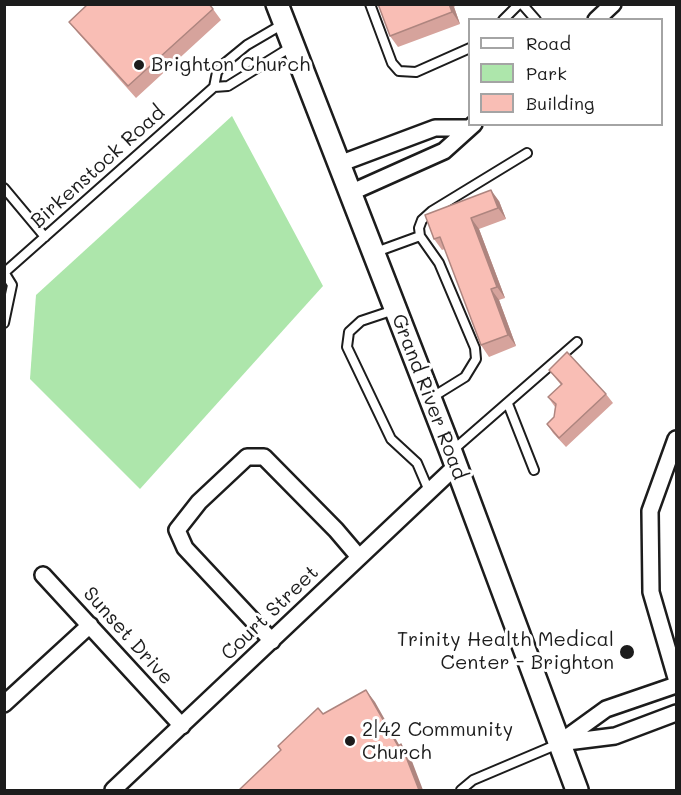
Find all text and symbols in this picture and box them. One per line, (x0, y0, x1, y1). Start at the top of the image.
legend (468, 18, 663, 126)
text: Road (526, 31, 571, 55)
place label: Brighton Church (151, 53, 310, 77)
marker: Brighton Church (132, 58, 146, 72)
text: Park (526, 61, 567, 85)
text: Building (526, 91, 594, 115)
street label: Birkenstock Road (26, 101, 170, 233)
street label: Grand River Road (386, 311, 472, 483)
street label: Court Street (216, 561, 324, 665)
street label: Sunset Drive (78, 582, 178, 690)
place label: Trinity Health Medical Center - Brighton (397, 628, 614, 675)
marker: Trinity Health Medical Center - Brighton (618, 643, 636, 661)
place label: 2|42 Community Church (362, 718, 513, 765)
marker: 2|42 Community Church (343, 734, 357, 748)

